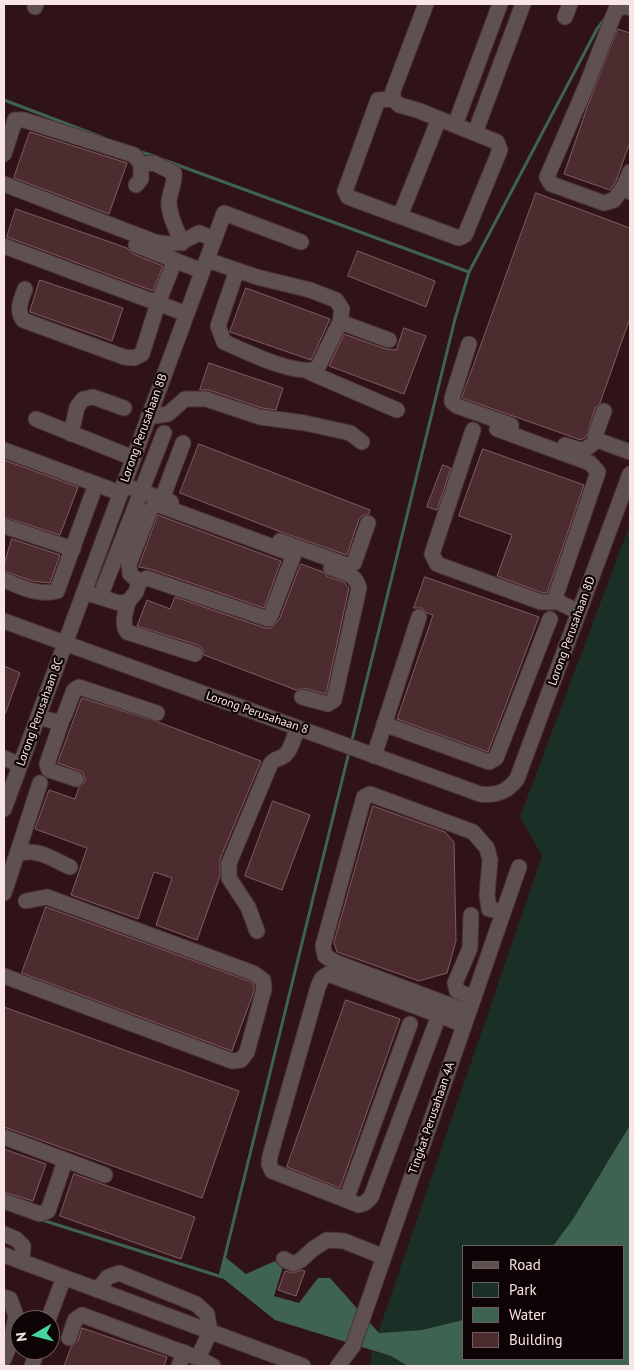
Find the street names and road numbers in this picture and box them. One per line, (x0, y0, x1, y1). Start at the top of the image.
street label: Lorong Perusahaan 8B (118, 372, 170, 484)
street label: Lorong Perusahaan 8D (546, 574, 598, 688)
street label: Lorong Perusahaan 8C (14, 656, 66, 768)
street label: Lorong Perusahaan 8 (204, 689, 310, 737)
street label: Tingkat Perusahaan 4A (406, 1060, 458, 1176)

